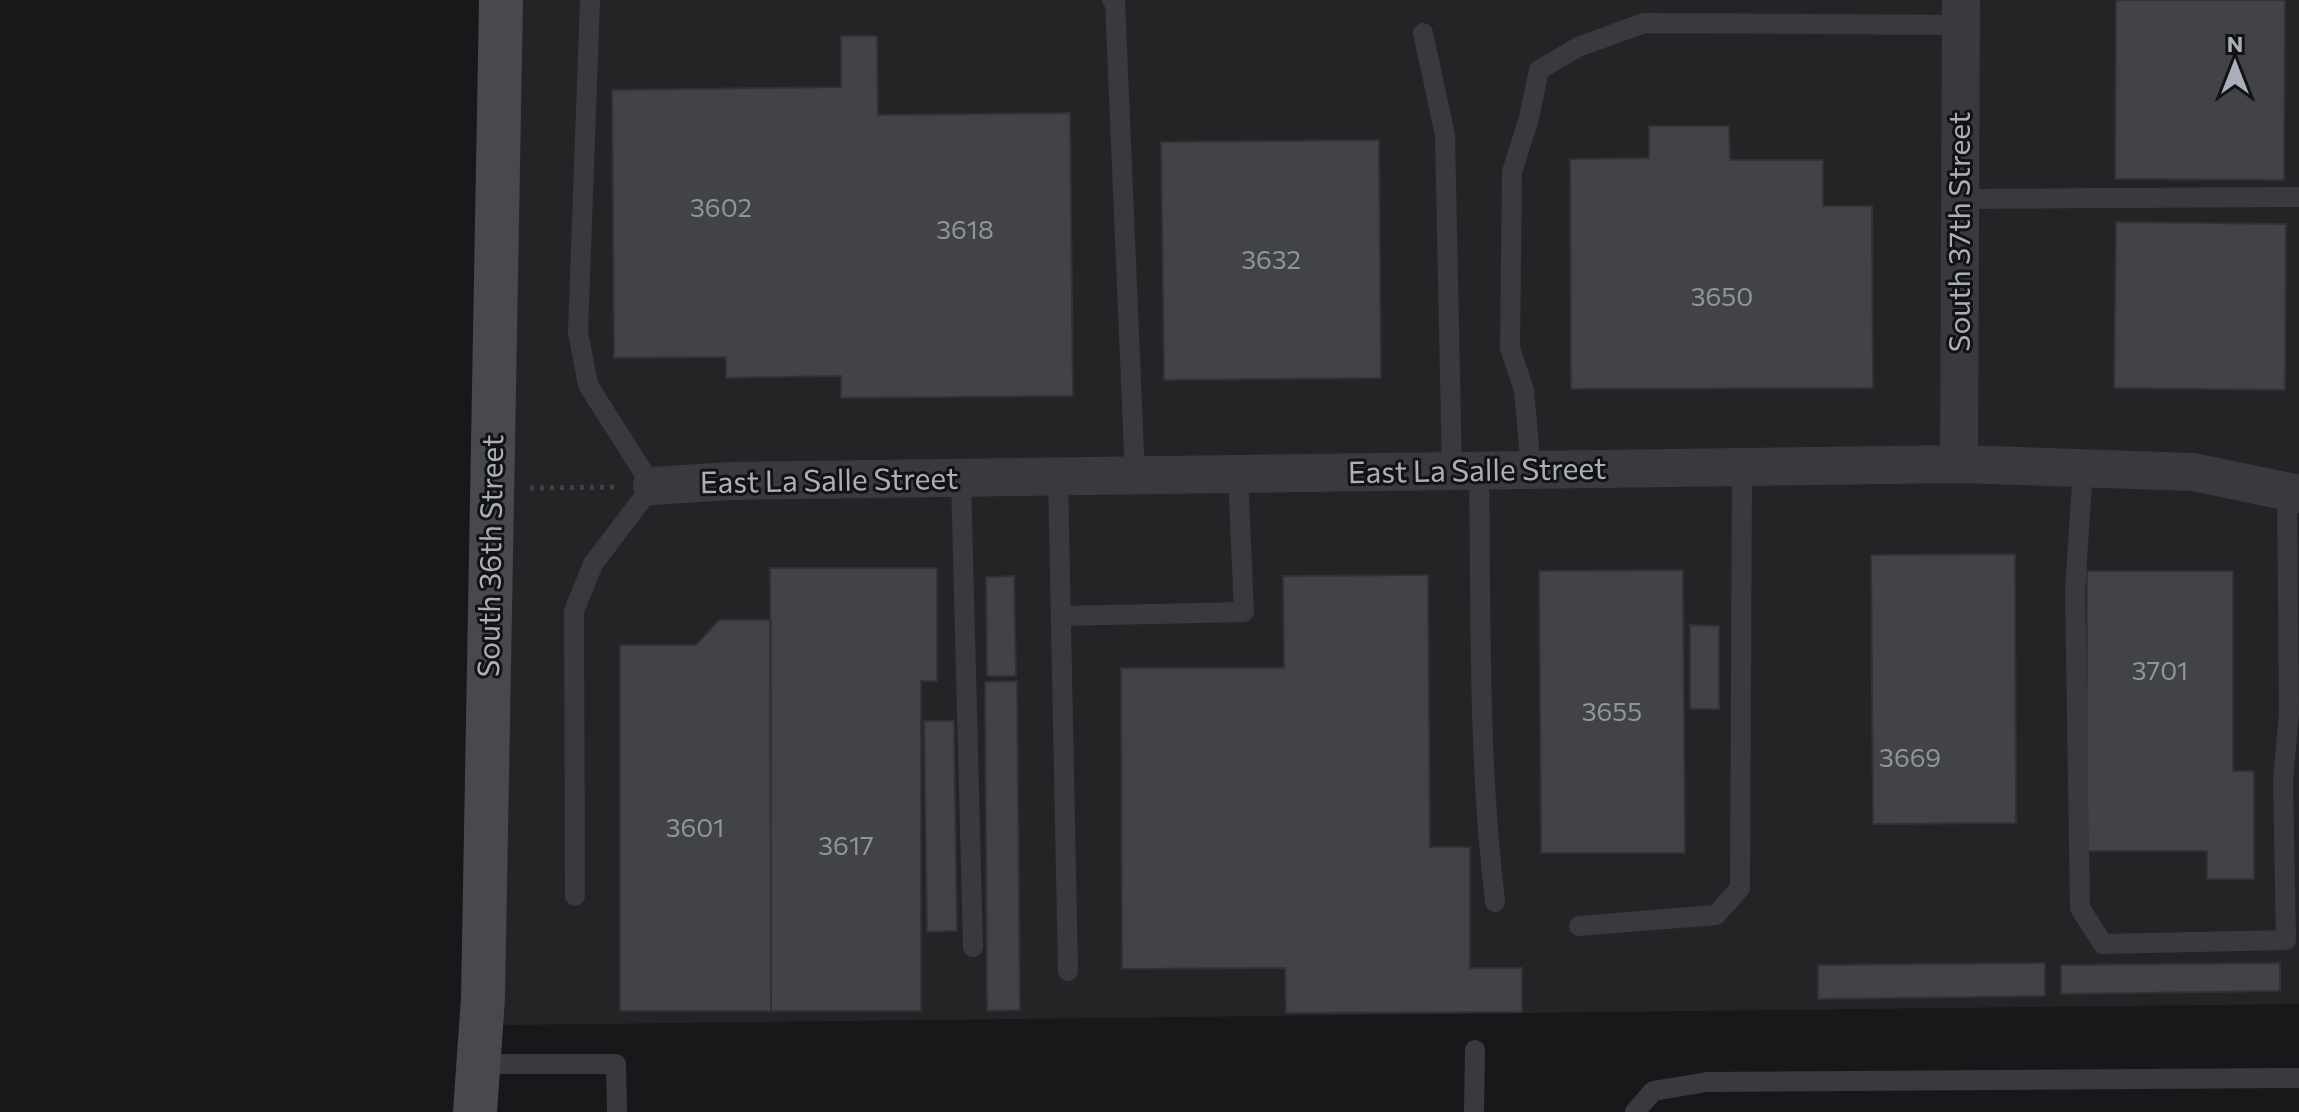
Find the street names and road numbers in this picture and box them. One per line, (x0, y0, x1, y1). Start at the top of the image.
street label: South 37th Street (1939, 112, 1976, 352)
street label: South 36th Street (468, 434, 509, 678)
street label: East La Salle Street (1347, 448, 1607, 489)
street label: East La Salle Street (699, 458, 959, 499)

